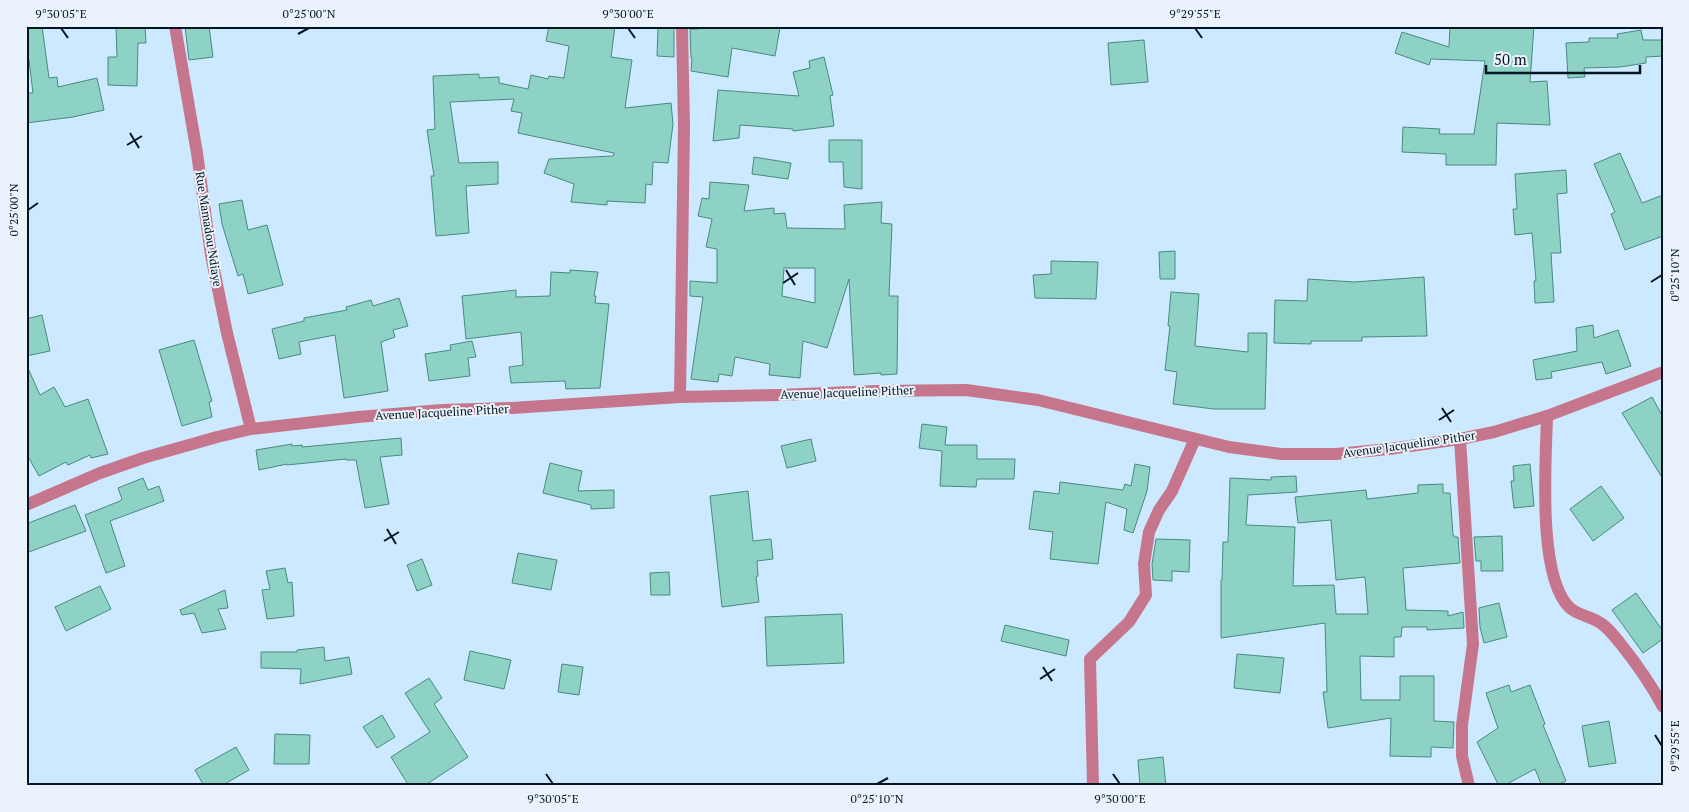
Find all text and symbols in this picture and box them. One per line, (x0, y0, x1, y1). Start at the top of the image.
text: 9°30'05"E (35, 6, 87, 21)
text: 0°25'00"N (282, 6, 336, 21)
text: 9°30'00"E (602, 6, 654, 21)
text: 9°29'55"E (1169, 6, 1221, 21)
scale bar (1486, 42, 1640, 74)
text: 50 m (1494, 49, 1527, 69)
street label: Rue Mamadou Ndiaye (192, 170, 226, 288)
text: 0°25'00"N (6, 183, 21, 237)
text: 0°25'10"N (1667, 248, 1682, 302)
street label: Avenue Jacqueline Pither (780, 382, 914, 402)
street label: Avenue Jacqueline Pither (375, 401, 509, 423)
street label: Avenue Jacqueline Pither (1342, 427, 1476, 461)
text: 9°29'55"E (1667, 720, 1682, 772)
text: 9°30'05"E (527, 791, 579, 806)
text: 0°25'10"N (850, 791, 904, 806)
text: 9°30'00"E (1094, 791, 1146, 806)

